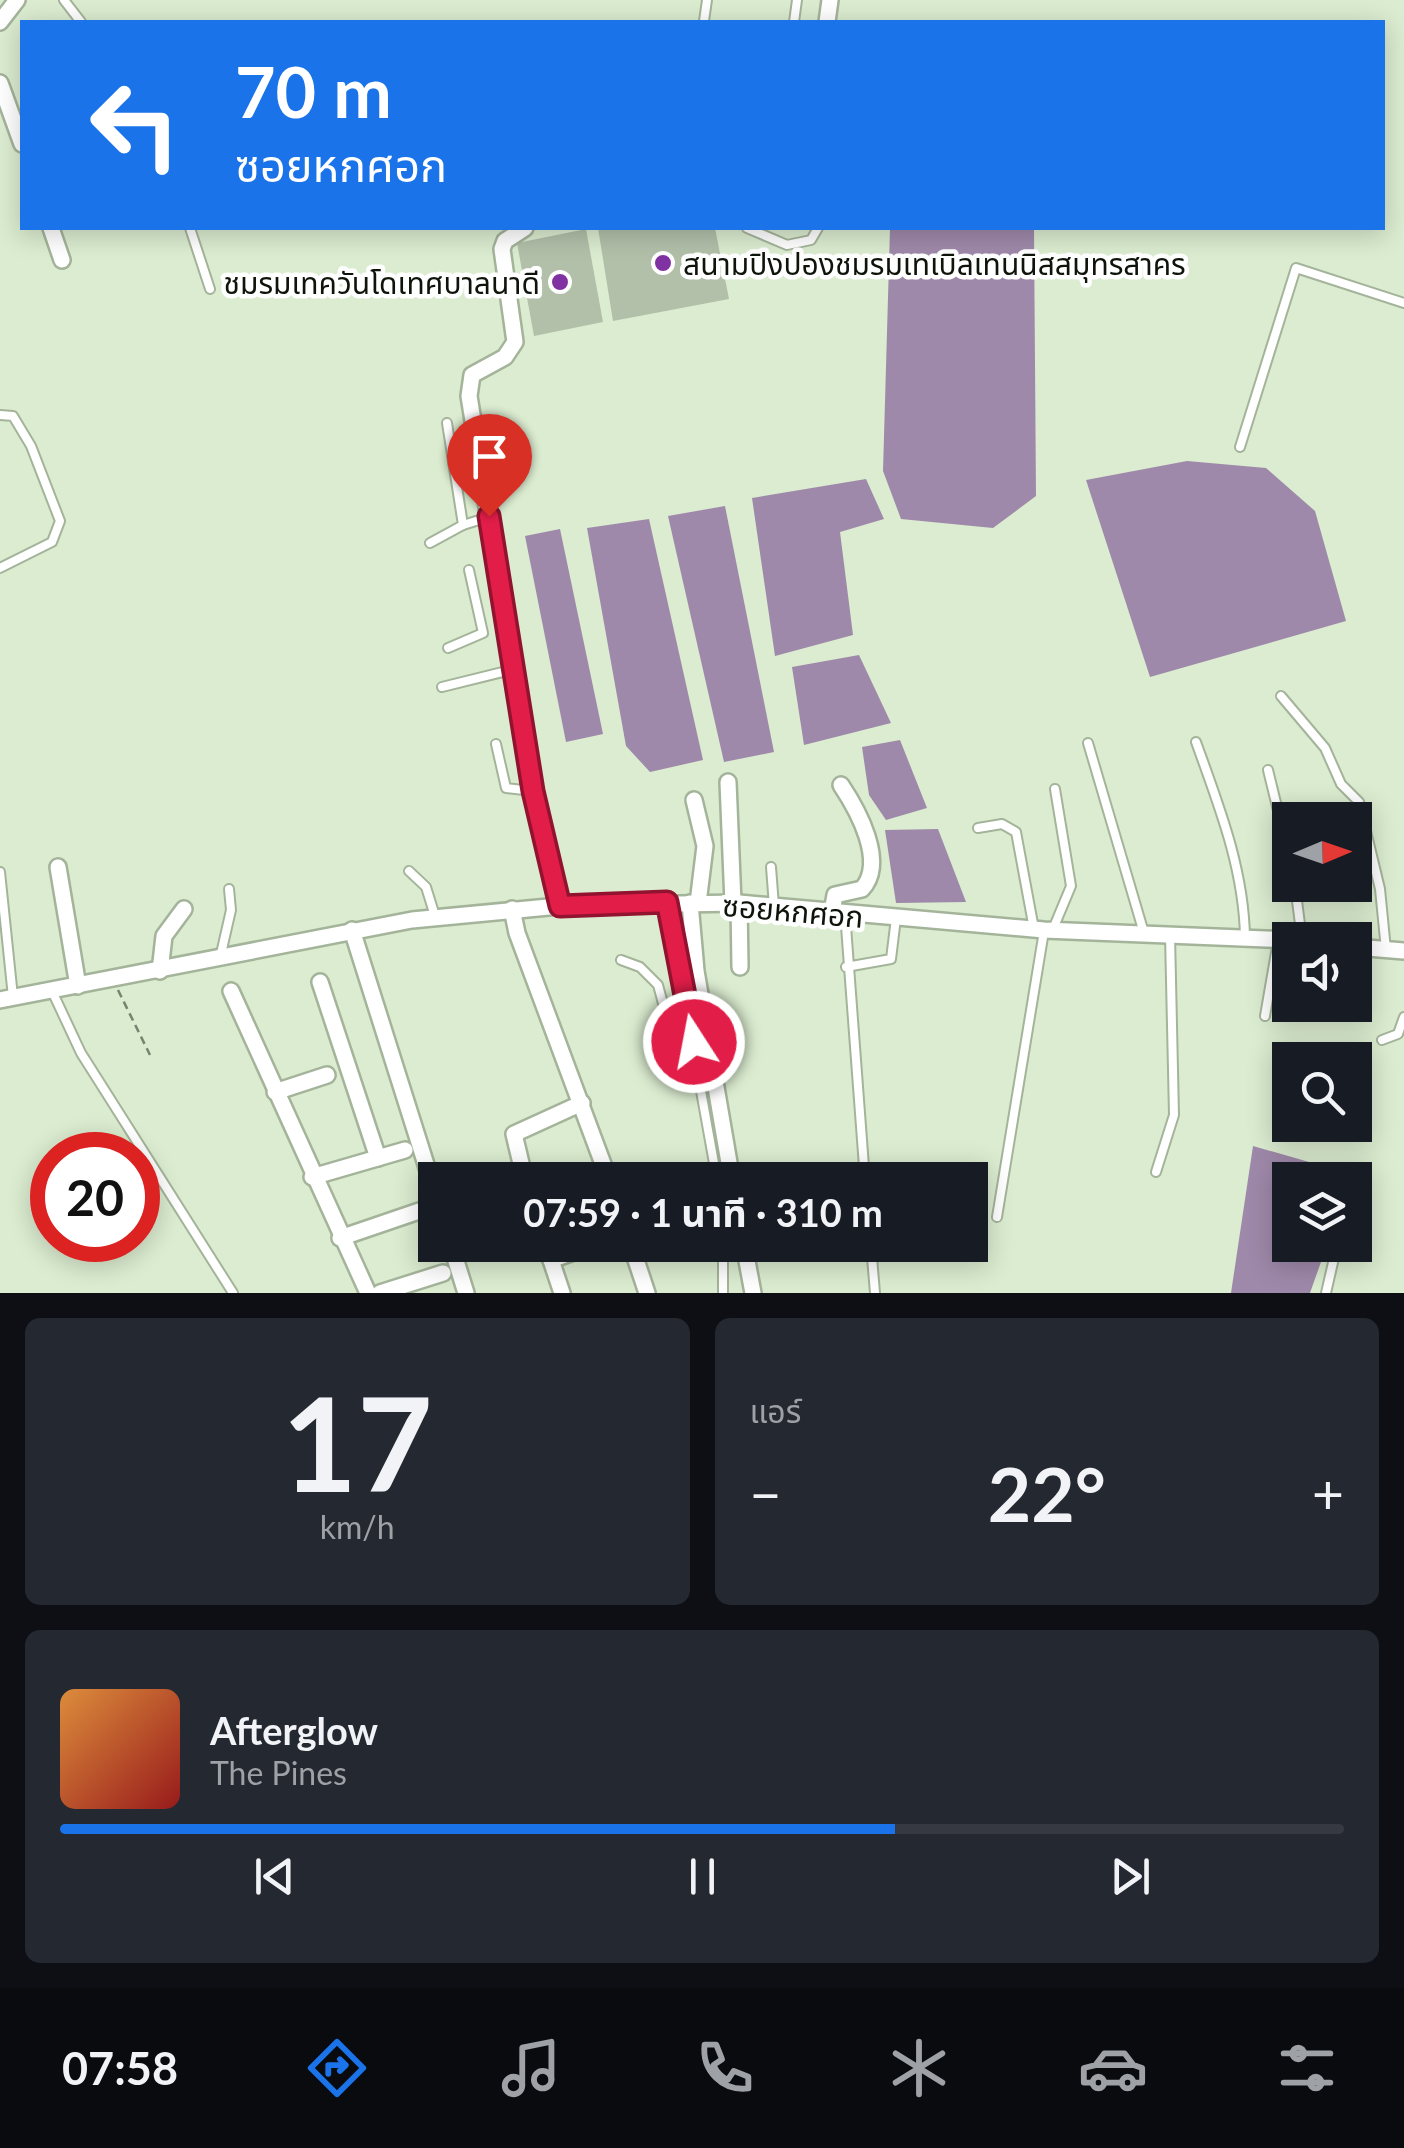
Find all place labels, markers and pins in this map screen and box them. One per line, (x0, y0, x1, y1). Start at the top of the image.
place label: สนามปิงปองชมรมเทเบิลเทนนิสสมุทรสาคร (683, 245, 1186, 283)
marker: สนามปิงปองชมรมเทเบิลเทนนิสสมุทรสาคร (652, 252, 674, 274)
place label: ชมรมเทควันโดเทศบาลนาดี (223, 264, 540, 300)
marker: ชมรมเทควันโดเทศบาลนาดี (549, 271, 571, 293)
pin (447, 414, 532, 517)

